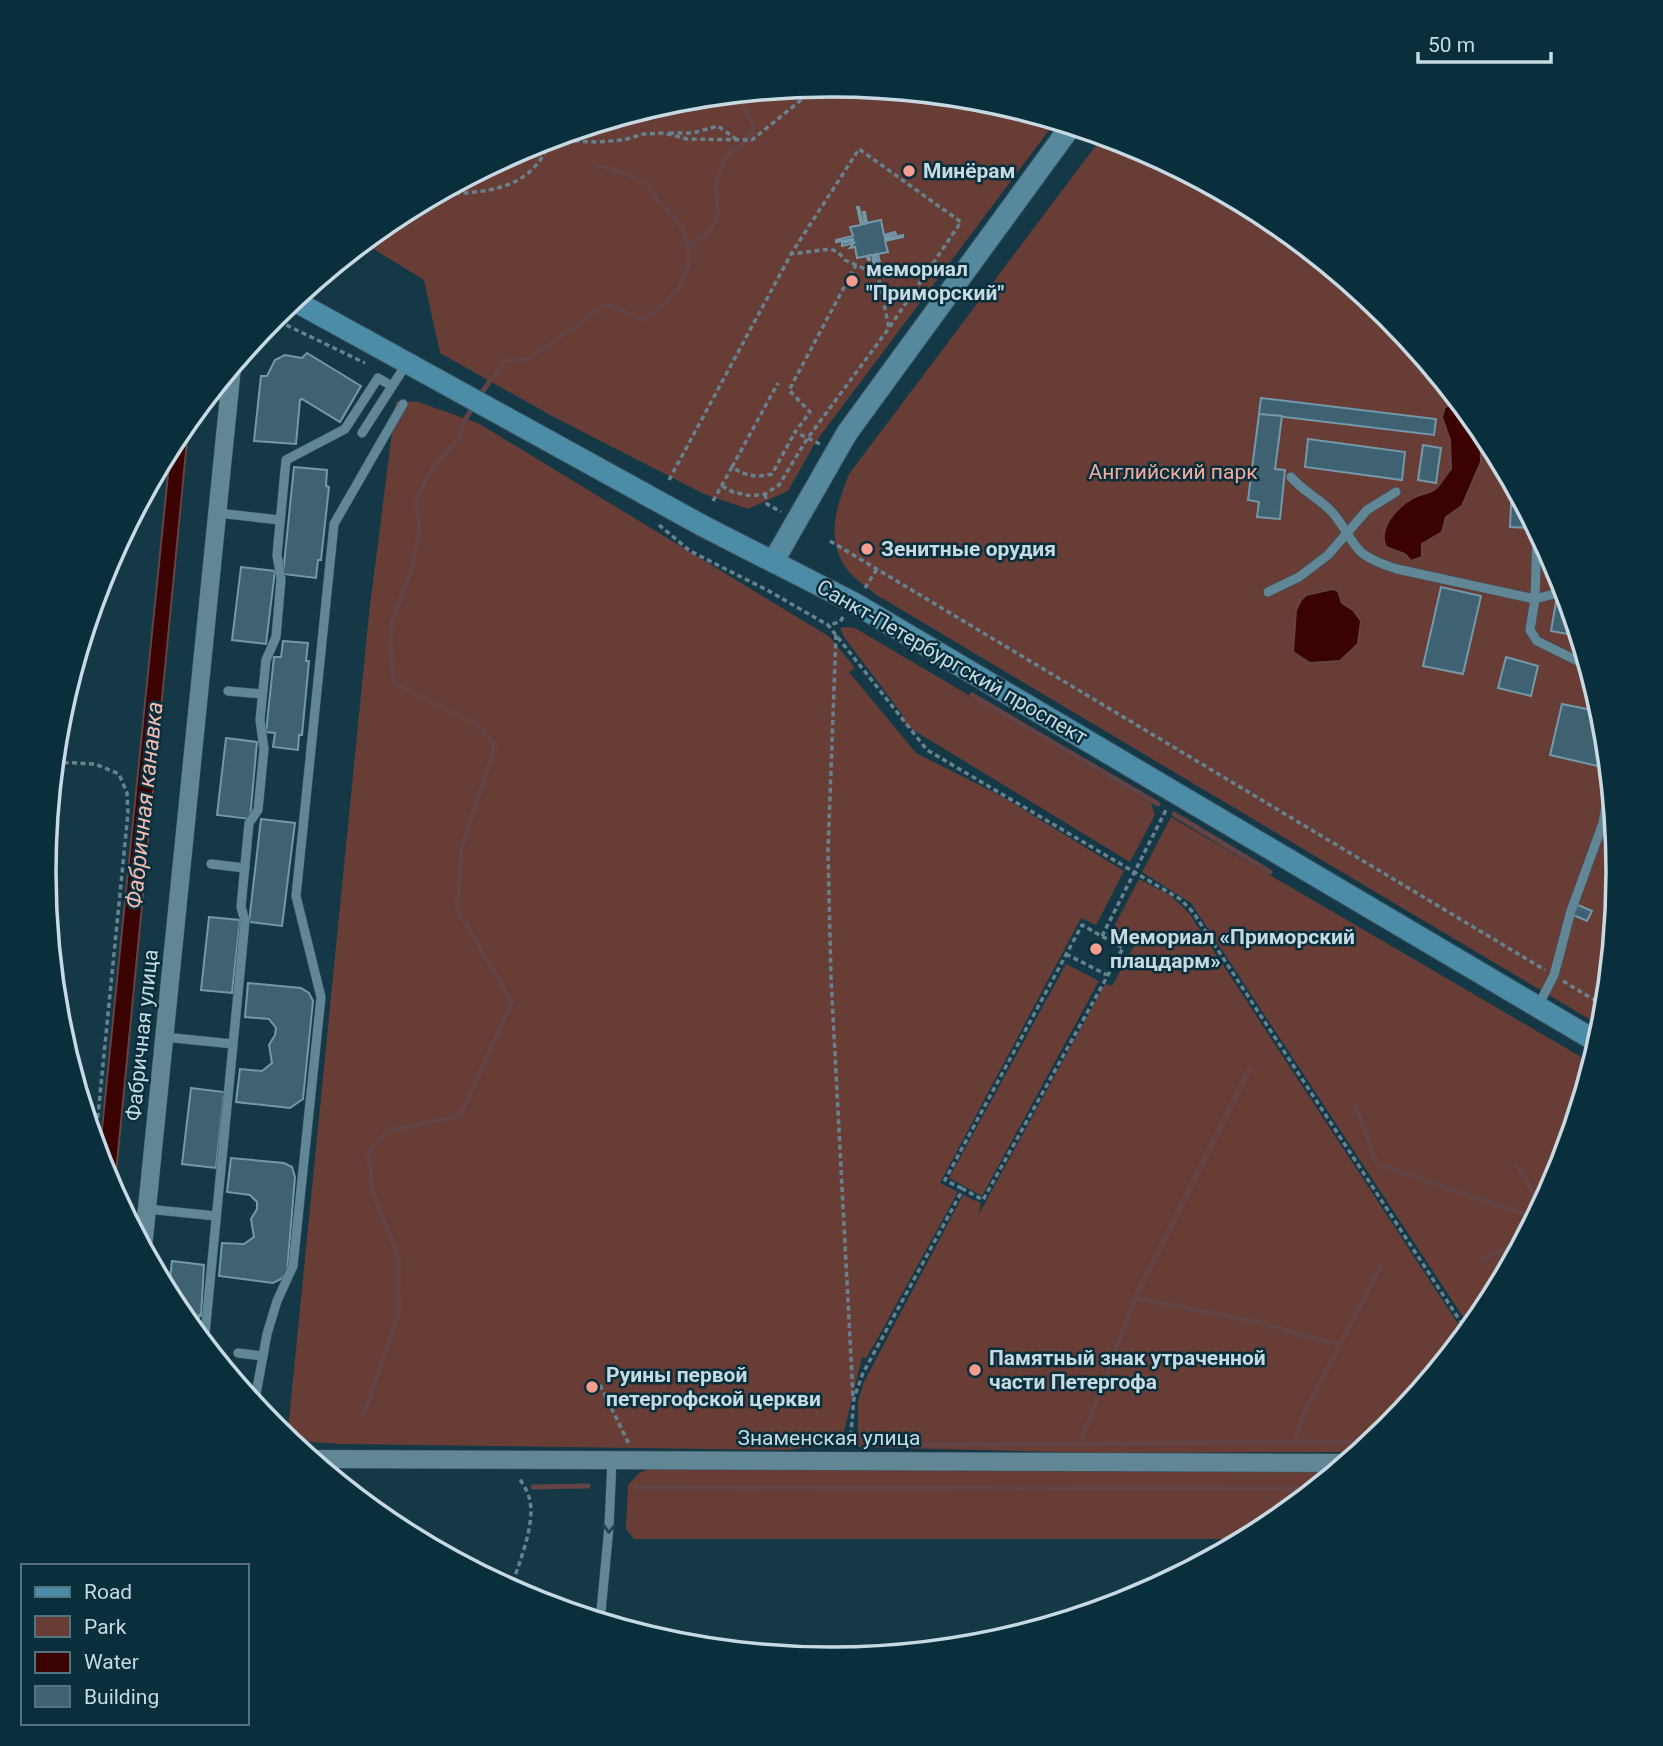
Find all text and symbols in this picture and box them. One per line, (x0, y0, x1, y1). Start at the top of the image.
scale bar (1418, 21, 1551, 65)
text: 50 m (1428, 33, 1475, 57)
place label: Минёрам (923, 159, 1016, 183)
marker: Минёрам (901, 163, 917, 179)
place label: мемориал "Приморский" (866, 257, 1004, 305)
marker: мемориал "Приморский" (844, 273, 860, 289)
park label: Английский парк (1088, 460, 1258, 484)
place label: Зенитные орудия (881, 537, 1056, 561)
marker: Зенитные орудия (859, 541, 875, 557)
street label: Санкт-Петербургский проспект (813, 575, 1091, 749)
water label: Фабричная канавка (120, 700, 169, 910)
place label: Мемориал «Приморский плацдарм» (1110, 925, 1355, 973)
marker: Мемориал «Приморский плацдарм» (1088, 941, 1104, 957)
street label: Фабричная улица (121, 948, 163, 1122)
place label: Памятный знак утраченной части Петергофа (989, 1346, 1266, 1394)
marker: Памятный знак утраченной части Петергофа (967, 1362, 983, 1378)
place label: Руины первой петергофской церкви (606, 1363, 821, 1411)
marker: Руины первой петергофской церкви (584, 1379, 600, 1395)
street label: Знаменская улица (738, 1426, 920, 1450)
one-way arrow (602, 1523, 617, 1534)
legend (21, 1564, 248, 1725)
text: Road (84, 1580, 132, 1604)
text: Park (84, 1615, 127, 1639)
text: Water (84, 1650, 139, 1674)
text: Building (84, 1685, 159, 1709)

